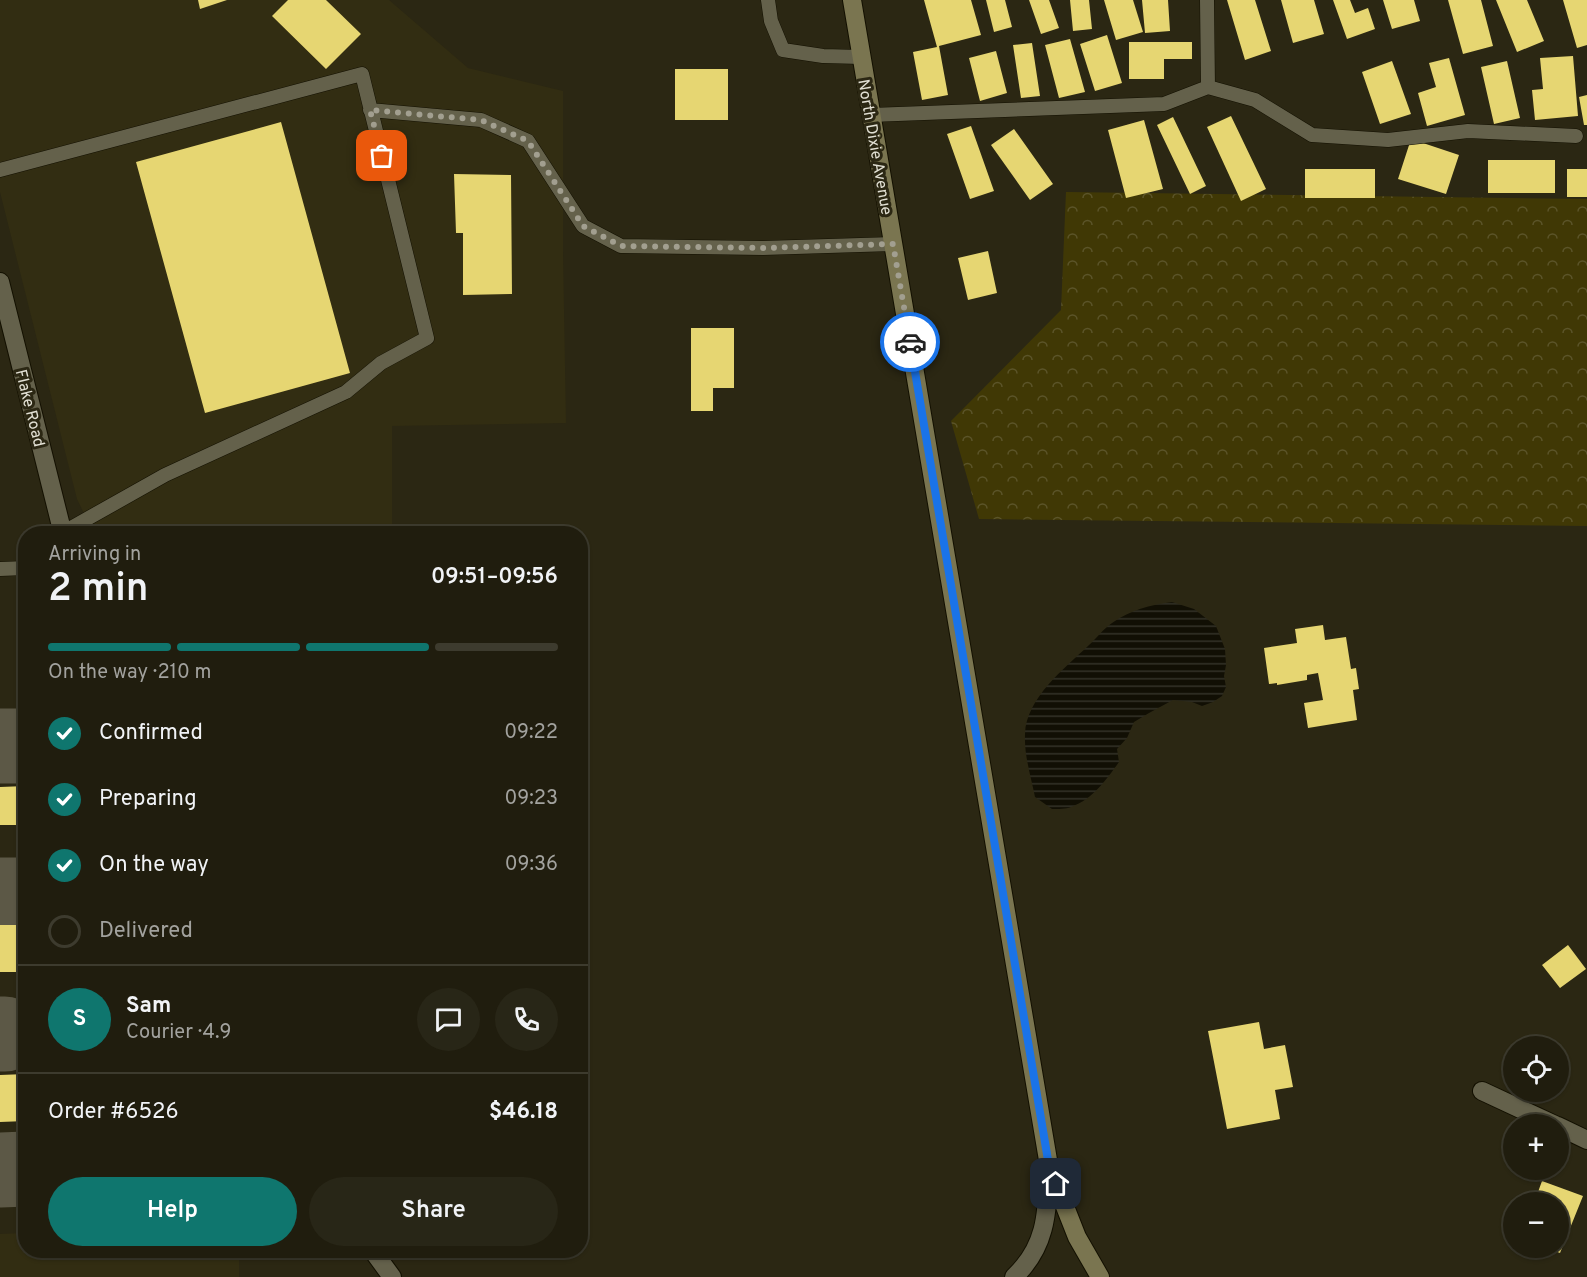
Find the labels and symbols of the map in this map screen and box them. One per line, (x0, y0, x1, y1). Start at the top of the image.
street label: North Dixie Avenue (852, 78, 896, 217)
pin (356, 130, 407, 181)
courier (880, 312, 940, 372)
street label: Flake Road (10, 368, 48, 449)
pin (1030, 1158, 1081, 1209)

